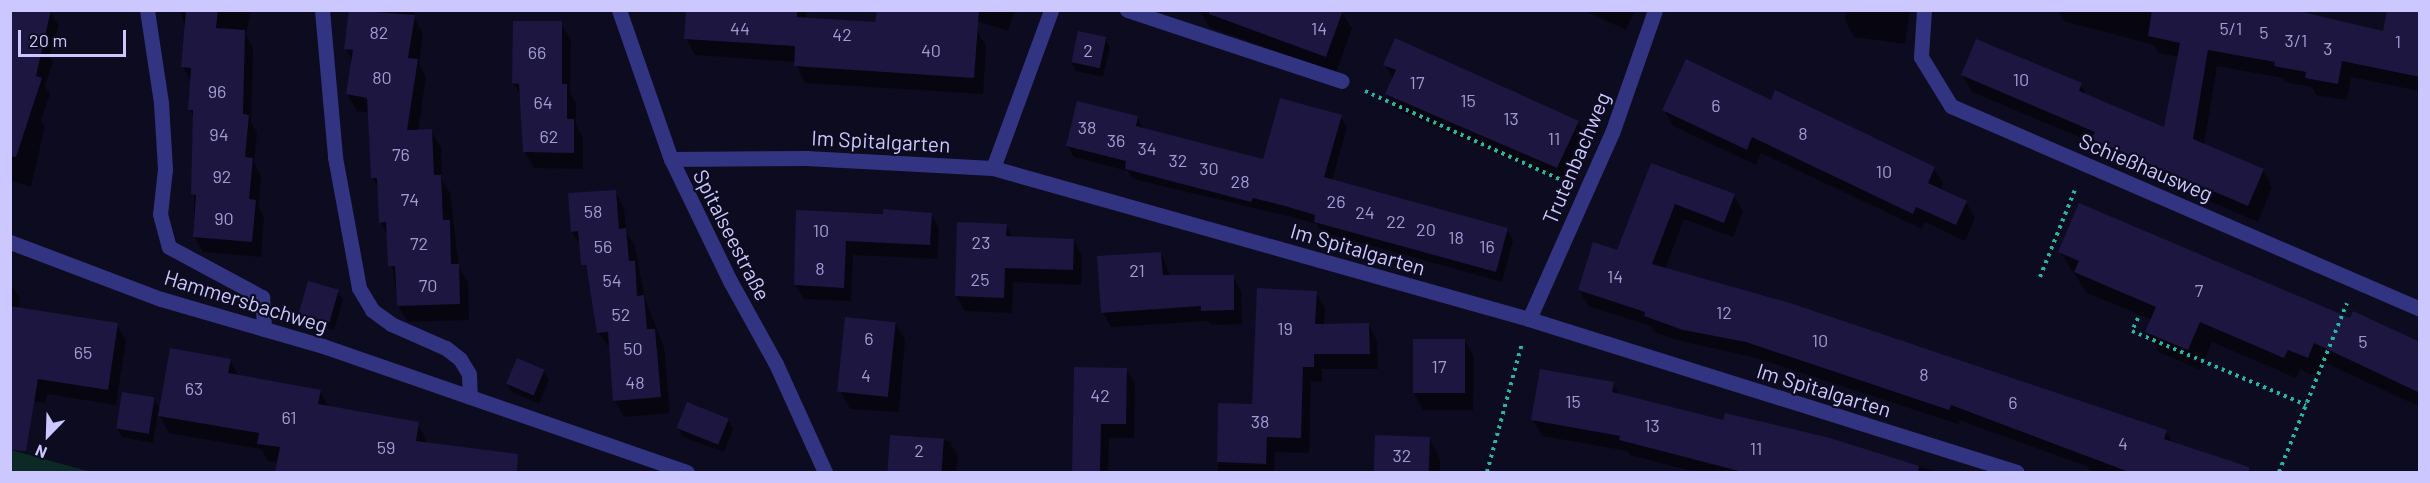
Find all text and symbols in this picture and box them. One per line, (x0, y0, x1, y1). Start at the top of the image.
house number: 44 (730, 17, 750, 39)
house number: 14 (1311, 17, 1327, 39)
house number: 5/1 (2220, 17, 2242, 39)
scale bar (21, 18, 129, 56)
house number: 82 (369, 21, 389, 43)
house number: 5 (2259, 21, 2269, 43)
house number: 42 (832, 23, 852, 45)
text: 20 m (29, 29, 67, 51)
house number: 3/1 (2285, 29, 2307, 51)
house number: 1 (2395, 30, 2401, 52)
house number: 3 (2323, 37, 2333, 59)
house number: 40 (921, 39, 941, 61)
house number: 2 (1083, 39, 1093, 61)
house number: 66 (528, 41, 546, 63)
house number: 80 (372, 66, 392, 88)
house number: 10 (2013, 68, 2029, 90)
house number: 17 (1410, 71, 1424, 93)
house number: 96 (208, 80, 226, 102)
street label: Trutenbachweg (1537, 88, 1615, 228)
house number: 15 (1460, 89, 1476, 111)
house number: 64 (533, 91, 553, 113)
house number: 6 (1711, 94, 1721, 116)
house number: 13 (1503, 107, 1519, 129)
house number: 38 (1078, 116, 1096, 138)
house number: 8 (1798, 122, 1808, 144)
house number: 94 (209, 123, 229, 145)
house number: 62 (540, 125, 558, 147)
street label: Im Spitalgarten (811, 125, 951, 157)
house number: 11 (1548, 127, 1560, 149)
street label: Schießhausweg (2075, 128, 2217, 206)
house number: 36 (1107, 129, 1125, 151)
house number: 34 (1137, 137, 1157, 159)
house number: 76 (392, 143, 410, 165)
house number: 32 (1169, 149, 1187, 171)
house number: 30 (1199, 157, 1219, 179)
house number: 10 (1876, 160, 1892, 182)
house number: 92 (212, 165, 232, 187)
street label: Spitalseestraße (688, 165, 776, 305)
house number: 28 (1230, 170, 1250, 192)
house number: 74 (401, 188, 419, 210)
house number: 26 (1327, 190, 1345, 212)
house number: 58 (584, 200, 602, 222)
house number: 24 (1355, 201, 1375, 223)
house number: 90 (214, 207, 234, 229)
house number: 22 (1386, 210, 1406, 232)
street label: Im Spitalgarten (1288, 218, 1428, 280)
house number: 20 (1416, 218, 1436, 240)
house number: 10 (813, 219, 829, 241)
house number: 18 (1448, 226, 1464, 248)
house number: 23 (972, 231, 990, 253)
house number: 72 (410, 232, 428, 254)
house number: 56 (594, 235, 612, 257)
house number: 16 (1479, 235, 1495, 257)
house number: 8 (815, 257, 825, 279)
house number: 21 (1129, 259, 1145, 281)
street label: Hammersbachweg (161, 264, 331, 338)
house number: 14 (1607, 265, 1623, 287)
house number: 25 (971, 268, 989, 290)
house number: 54 (602, 269, 622, 291)
house number: 70 (419, 274, 437, 296)
house number: 7 (2195, 279, 2203, 301)
house number: 12 (1716, 301, 1732, 323)
house number: 52 (612, 303, 630, 325)
house number: 19 (1277, 317, 1293, 339)
house number: 6 (864, 327, 874, 349)
house number: 10 (1812, 329, 1828, 351)
house number: 5 (2358, 330, 2368, 352)
house number: 50 (623, 337, 643, 359)
house number: 65 (74, 341, 92, 363)
house number: 17 (1432, 355, 1446, 377)
street label: Im Spitalgarten (1754, 358, 1894, 422)
house number: 8 (1919, 363, 1929, 385)
house number: 4 (861, 364, 871, 386)
house number: 48 (625, 371, 645, 393)
house number: 63 (185, 377, 203, 399)
house number: 42 (1090, 384, 1110, 406)
house number: 15 (1565, 390, 1581, 412)
house number: 6 (2008, 391, 2018, 413)
north arrow (18, 405, 78, 465)
house number: 61 (281, 406, 297, 428)
house number: 38 (1251, 410, 1269, 432)
house number: 13 (1644, 414, 1660, 436)
house number: 4 (2118, 432, 2128, 454)
house number: 59 (377, 436, 395, 458)
house number: 11 (1750, 437, 1762, 459)
house number: 2 (914, 439, 924, 461)
text: N (32, 441, 49, 463)
house number: 32 (1393, 444, 1411, 466)

